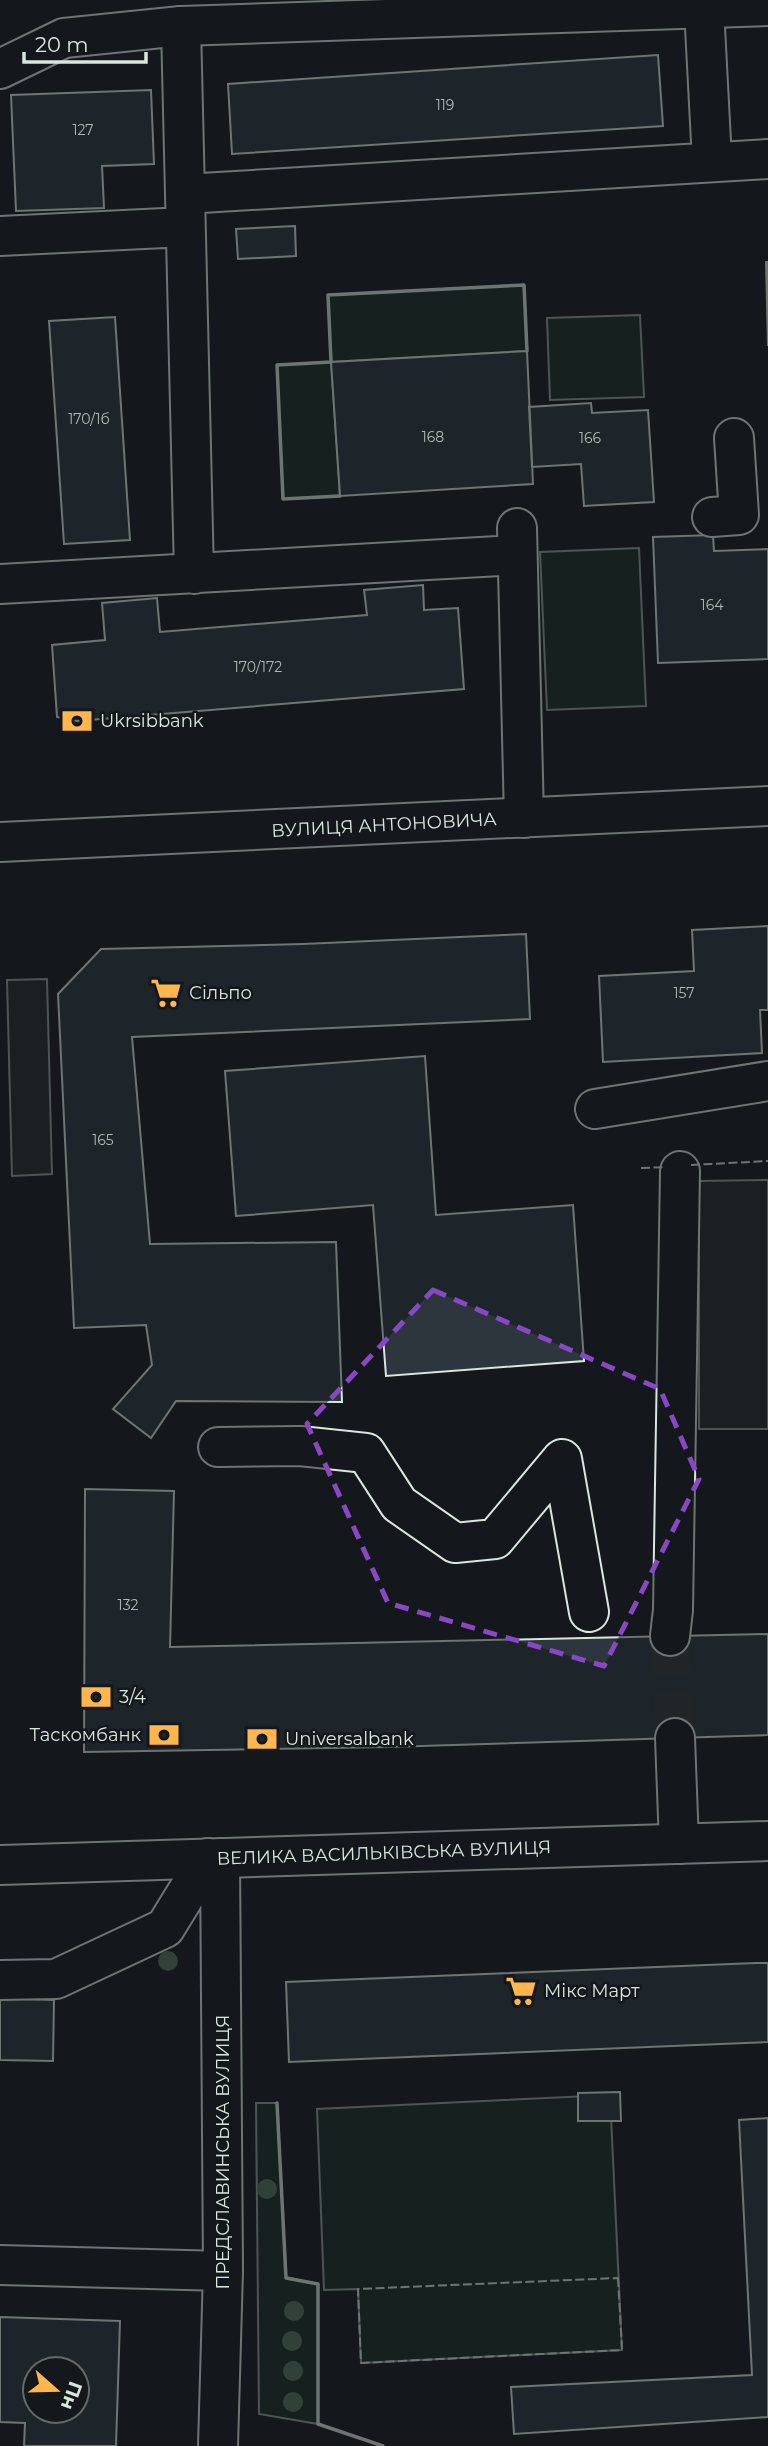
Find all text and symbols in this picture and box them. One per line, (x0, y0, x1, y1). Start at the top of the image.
scale bar (24, 21, 147, 65)
text: 20 m (35, 32, 89, 57)
house number: 119 (436, 96, 454, 114)
house number: 127 (72, 121, 94, 139)
house number: 170/1б (68, 410, 110, 428)
house number: 168 (422, 428, 444, 446)
house number: 166 (579, 429, 602, 447)
house number: 164 (701, 596, 724, 614)
house number: 170/172 (234, 658, 282, 676)
bank icon: Ukrsibbank (60, 704, 94, 738)
place label: Ukrsibbank (100, 710, 204, 732)
street label: ВУЛИЦЯ АНТОНОВИЧА (271, 808, 498, 842)
supermarket icon: Сільпо (149, 976, 183, 1010)
place label: Сільпо (189, 982, 252, 1004)
house number: 157 (673, 984, 695, 1002)
house number: 165 (92, 1131, 114, 1149)
house number: 132 (118, 1596, 138, 1614)
bank icon: 3/4 (79, 1680, 113, 1714)
place label: 3/4 (119, 1686, 146, 1708)
bank icon: Таскомбанк (147, 1718, 181, 1752)
bank icon: Universalbank (245, 1722, 279, 1756)
place label: Таскомбанк (30, 1724, 142, 1746)
place label: Universalbank (285, 1728, 414, 1750)
street label: ВЕЛИКА ВАСИЛЬКІВСЬКА ВУЛИЦЯ (216, 1836, 552, 1870)
supermarket icon: Мікс Март (504, 1974, 538, 2008)
place label: Мікс Март (544, 1980, 640, 2002)
street label: ПРЕДСЛАВИНСЬКА ВУЛИЦЯ (212, 2015, 234, 2289)
north arrow (21, 2355, 91, 2425)
text: Пн (56, 2378, 87, 2413)

